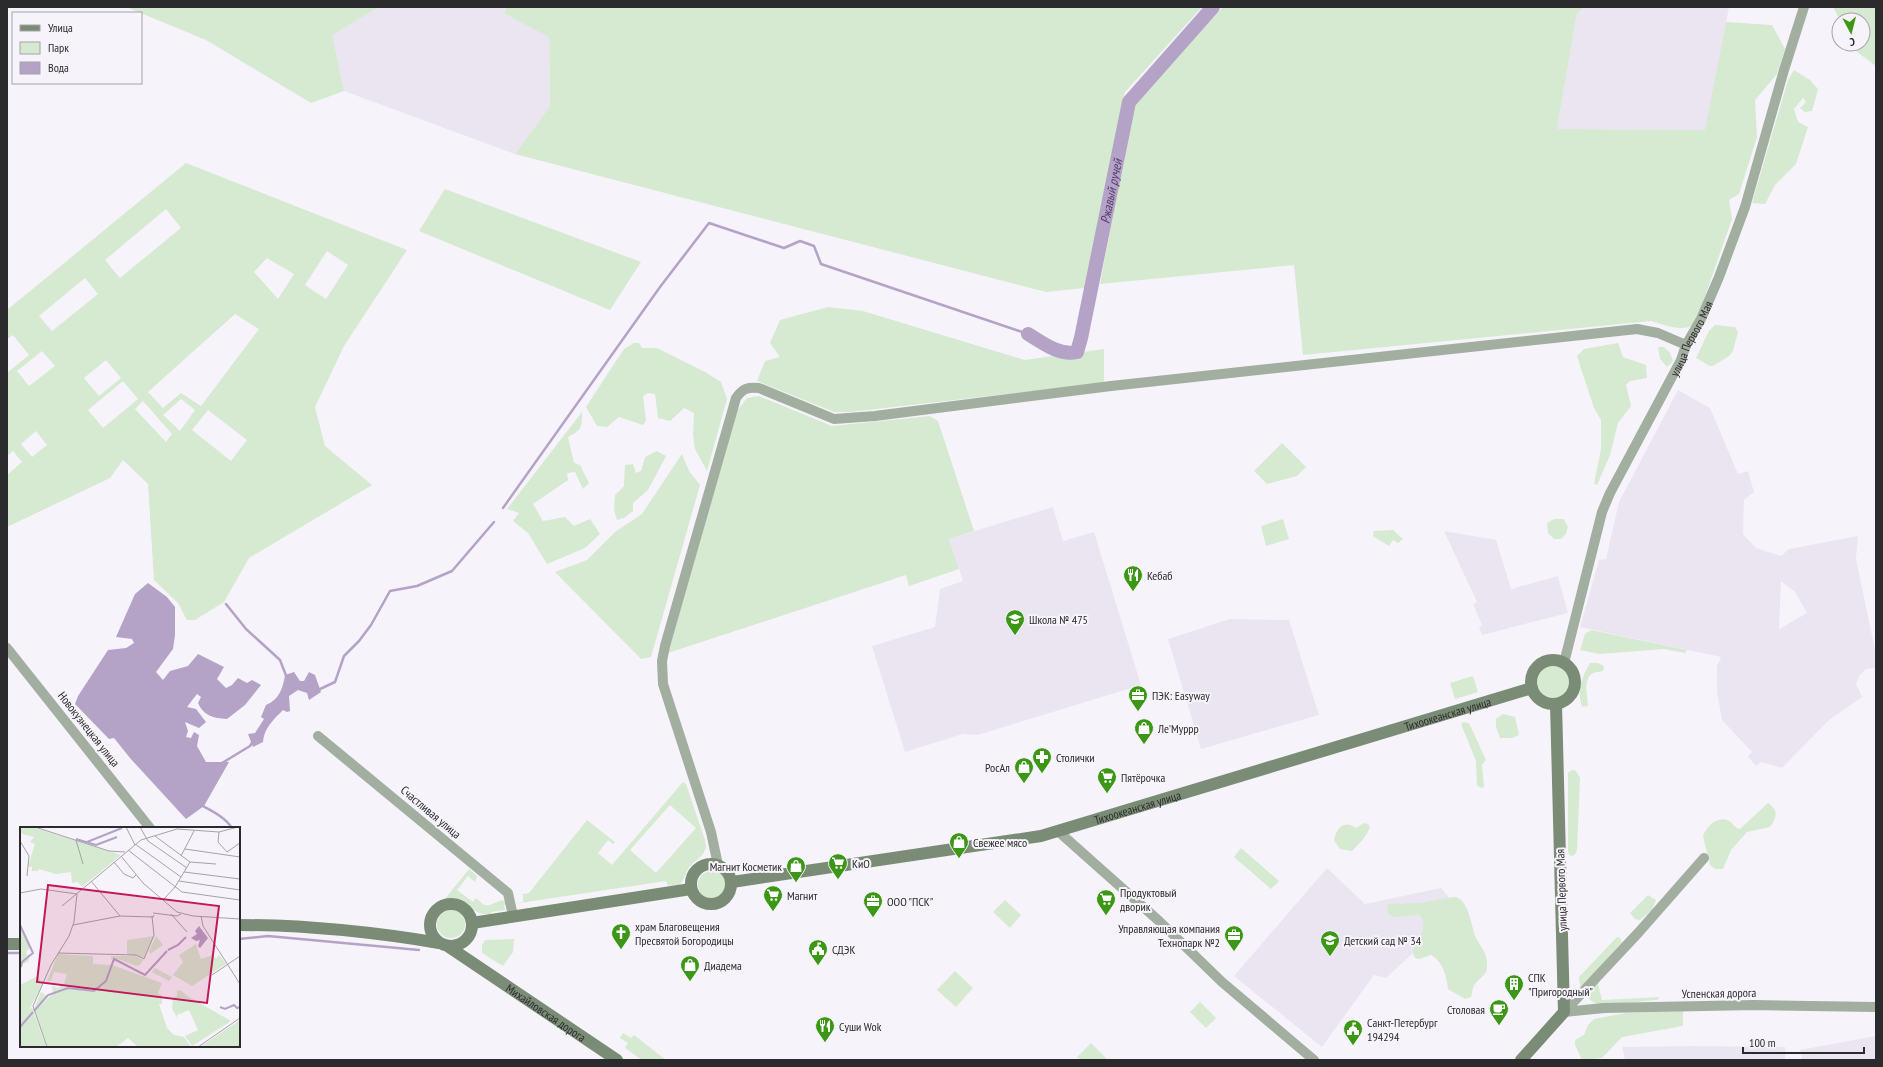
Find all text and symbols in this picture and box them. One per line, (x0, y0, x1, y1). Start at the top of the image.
legend (12, 12, 142, 84)
north arrow (1831, 12, 1871, 52)
text: Улица (48, 20, 73, 35)
text: С (1849, 35, 1856, 49)
text: Парк (48, 40, 69, 55)
text: Вода (48, 60, 69, 75)
water label: Ржавый ручей (1096, 156, 1126, 225)
street label: улица Первого Мая (1666, 298, 1716, 379)
restaurant icon: Кебаб (1122, 564, 1144, 592)
place label: Кебаб (1147, 568, 1172, 583)
school or university icon: Школа № 475 (1004, 608, 1026, 636)
place label: Школа № 475 (1029, 612, 1088, 627)
office icon: ПЭК: Easyway (1127, 684, 1149, 712)
street label: Новокузнецкая улица (55, 688, 123, 770)
place label: ПЭК: Easyway (1152, 688, 1210, 703)
street label: Тихоокеанская улица (1402, 693, 1493, 734)
shop icon: Ле'Муррр (1133, 717, 1155, 745)
place label: Ле'Муррр (1157, 721, 1199, 736)
pharmacy icon: Столички (1031, 746, 1053, 774)
place label: Столички (1056, 750, 1095, 765)
shop icon: РосАл (1013, 756, 1035, 784)
place label: РосАл (985, 760, 1010, 775)
supermarket icon: Пятёрочка (1096, 766, 1118, 794)
place label: Пятёрочка (1121, 770, 1165, 785)
street label: Счастливая улица (398, 782, 464, 842)
street label: Тихоокеанская улица (1092, 787, 1183, 827)
inset map (20, 827, 240, 1047)
shop icon: Свежее мясо (948, 831, 970, 859)
place label: Свежее мясо (973, 835, 1027, 850)
street label: улица Первого Мая (1552, 848, 1570, 931)
supermarket icon: КиО (827, 852, 849, 880)
shop icon: Магнит Косметик (785, 855, 807, 883)
place label: КиО (852, 856, 870, 871)
place label: Магнит Косметик (710, 859, 782, 874)
supermarket icon: Магнит (762, 884, 784, 912)
place label: Продуктовый дворик (1120, 885, 1177, 914)
place label: Магнит (787, 888, 817, 903)
supermarket icon: Продуктовый дворик (1095, 888, 1117, 916)
office icon: ООО "ПСК" (862, 890, 884, 918)
place label: ООО "ПСК" (887, 894, 933, 909)
place label: храм Благовещения Пресвятой Богородицы (635, 919, 734, 948)
place label: Управляющая компания Технопарк №2 (1118, 921, 1220, 950)
church icon: храм Благовещения Пресвятой Богородицы (610, 922, 632, 950)
office icon: Управляющая компания Технопарк №2 (1223, 924, 1245, 952)
school or university icon: Детский сад № 34 (1319, 929, 1341, 957)
place label: Детский сад № 34 (1344, 933, 1422, 948)
public building icon: СДЭК (807, 938, 829, 966)
place label: СДЭК (832, 942, 855, 957)
shop icon: Диадема (679, 954, 701, 982)
place label: Диадема (704, 958, 742, 973)
place label: СПК "Пригородный" (1528, 970, 1593, 999)
building icon: СПК "Пригородный" (1503, 973, 1525, 1001)
street label: Михайловская дорога (503, 980, 589, 1045)
street label: Успенская дорога (1682, 985, 1757, 1001)
cafe icon: Столовая (1488, 998, 1510, 1026)
place label: Столовая (1447, 1002, 1485, 1017)
restaurant icon: Суши Wok (814, 1015, 836, 1043)
place label: Санкт-Петербург 194294 (1367, 1015, 1438, 1044)
public building icon: Санкт-Петербург 194294 (1342, 1018, 1364, 1046)
place label: Суши Wok (839, 1019, 882, 1034)
scale bar (1743, 1029, 1864, 1055)
text: 100 m (1749, 1035, 1776, 1050)

